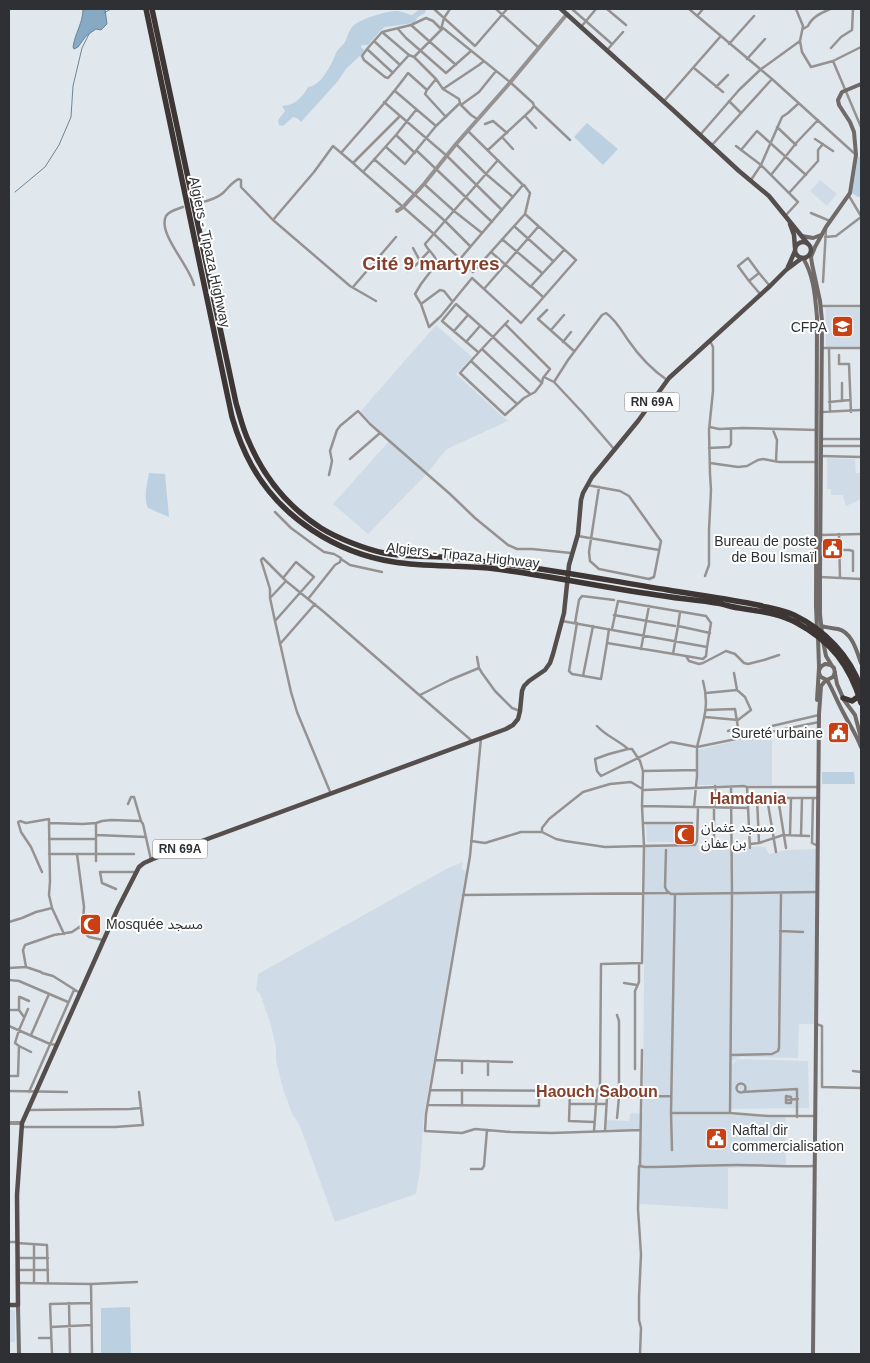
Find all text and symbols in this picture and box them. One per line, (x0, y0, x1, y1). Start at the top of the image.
street label: Algiers - Tipaza Highway (186, 175, 234, 329)
district label: Cité 9 martyres (362, 253, 500, 274)
school or university icon: CFPA (831, 315, 855, 339)
place label: CFPA (791, 319, 828, 335)
road number: RN 69A (624, 392, 680, 412)
place label: Bureau de poste de Bou Ismaïl (714, 533, 817, 565)
public building icon: Bureau de poste de Bou Ismaïl (821, 537, 845, 561)
street label: Algiers - Tipaza Highway (386, 539, 540, 571)
public building icon: Sureté urbaine (827, 721, 851, 745)
place label: Sureté urbaine (731, 725, 823, 741)
district label: Hamdania (710, 790, 786, 807)
place label: مسجد عثمان بن عفان (701, 819, 775, 852)
mosque icon: مسجد عثمان بن عفان (673, 823, 697, 847)
road number: RN 69A (152, 840, 208, 859)
mosque icon: Mosquée مسجد (78, 912, 102, 936)
place label: Mosquée مسجد (106, 916, 203, 932)
district label: Haouch Saboun (536, 1083, 658, 1100)
place label: Naftal dir commercialisation (732, 1122, 844, 1154)
public building icon: Naftal dir commercialisation (704, 1126, 728, 1150)

